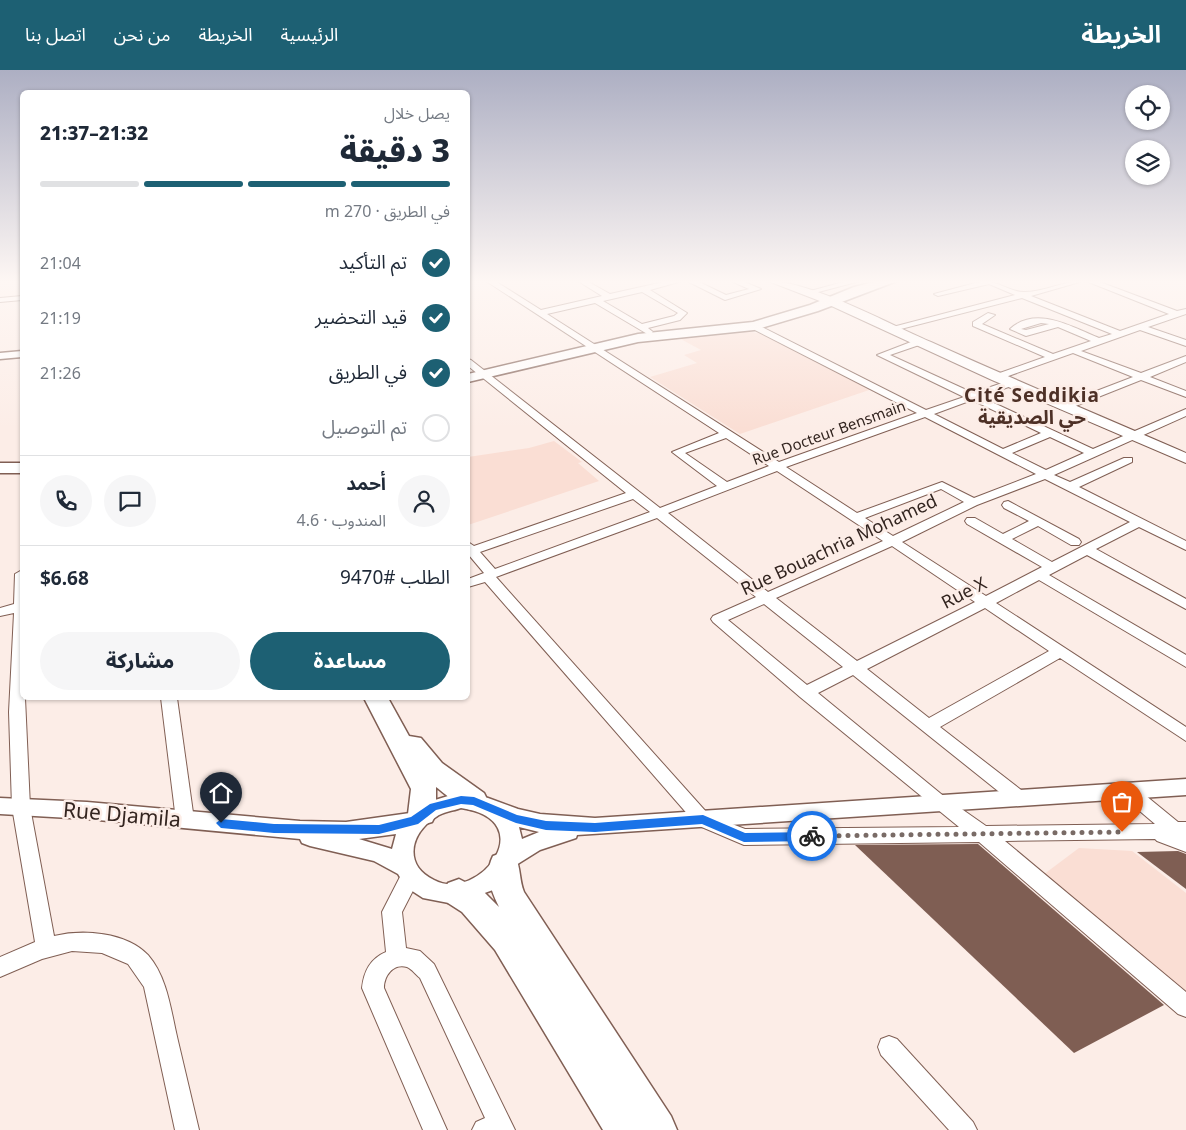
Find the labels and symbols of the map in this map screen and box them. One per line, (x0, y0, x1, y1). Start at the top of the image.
district label: Cité Seddikia حي الصديقية (964, 382, 1100, 432)
street label: Rue Docteur Bensmain (749, 395, 908, 469)
street label: Rue Bouachria Mohamed (736, 488, 941, 600)
street label: Rue X (937, 570, 991, 614)
pin (200, 772, 242, 823)
pin (1101, 781, 1143, 832)
street label: Rue Djamila (62, 795, 182, 833)
courier (787, 811, 837, 861)

